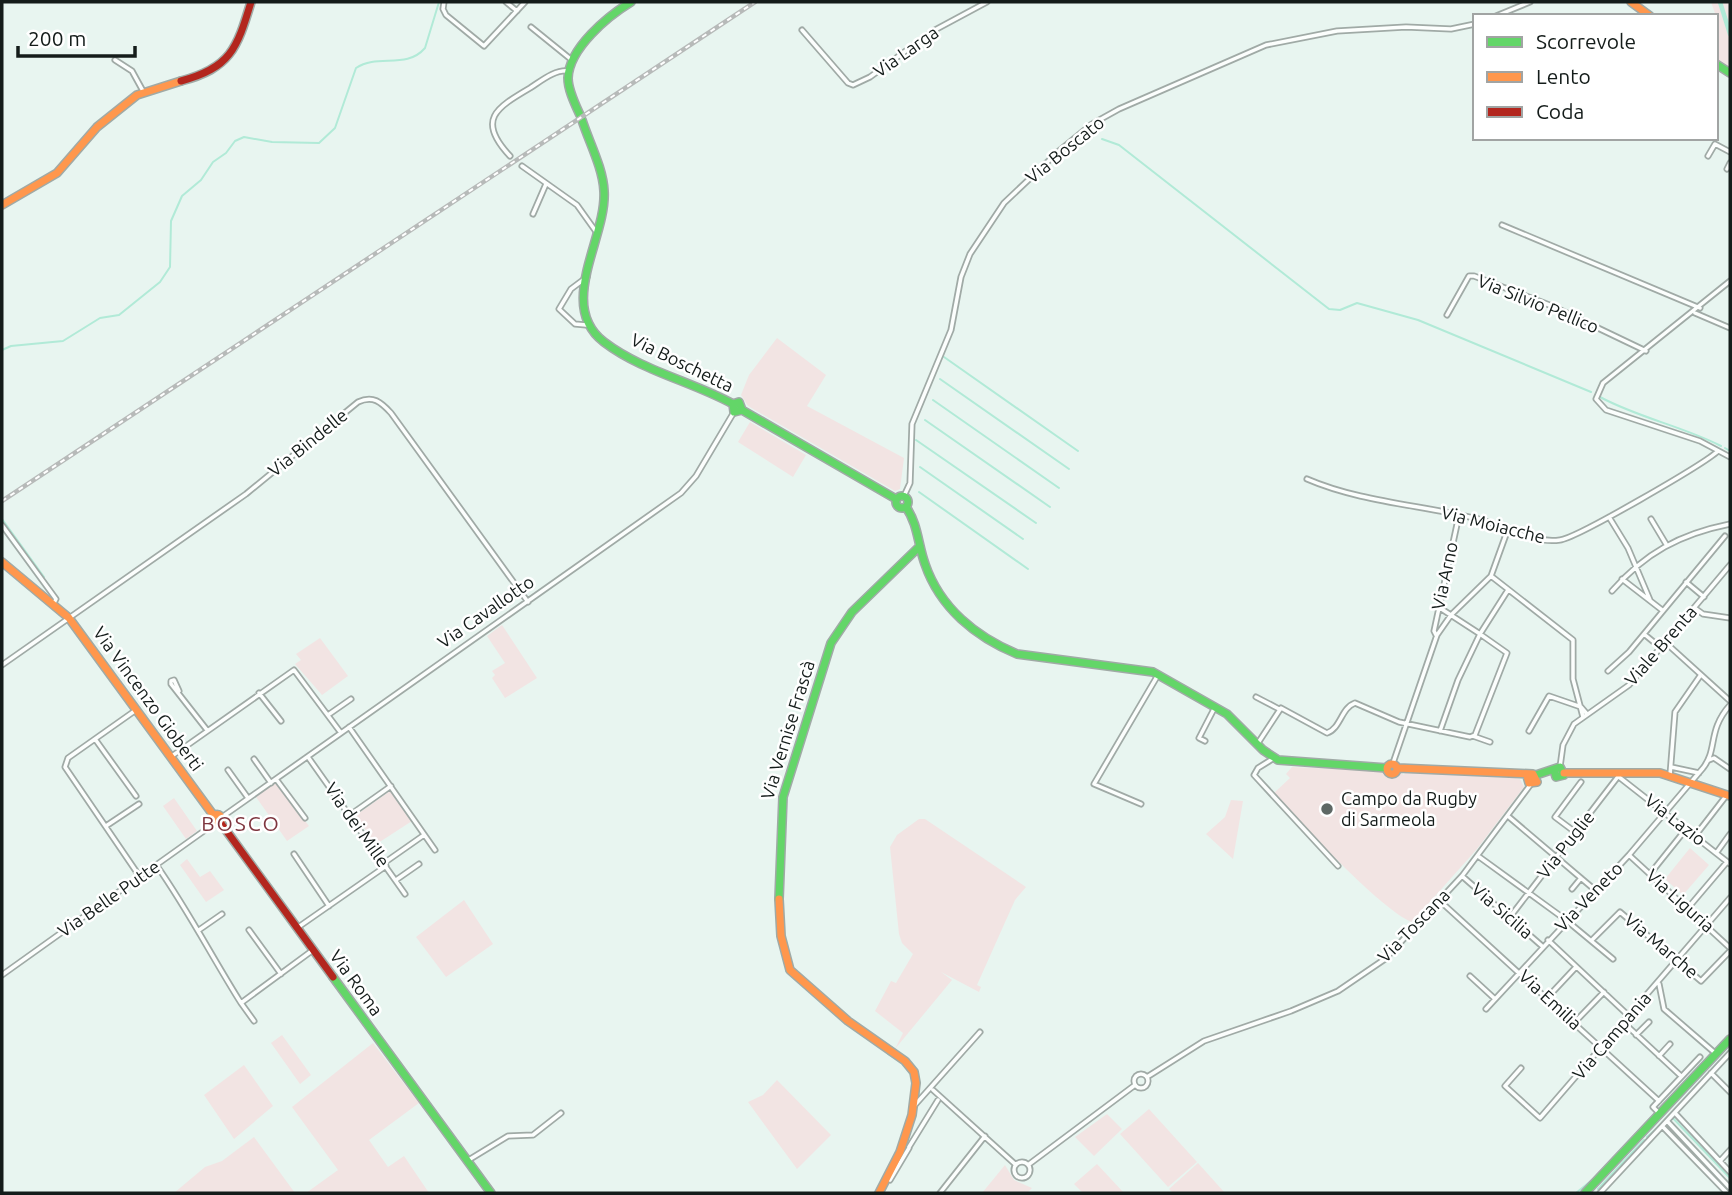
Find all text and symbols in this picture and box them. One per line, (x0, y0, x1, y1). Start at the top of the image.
scale bar (18, 14, 135, 58)
legend (1473, 14, 1718, 140)
street label: Via Larga (869, 22, 942, 81)
text: 200 m (28, 26, 86, 50)
text: Scorrevole (1536, 29, 1636, 53)
text: Lento (1536, 64, 1591, 88)
text: Coda (1536, 99, 1584, 123)
street label: Via Boscato (1021, 112, 1107, 187)
street label: Via Silvio Pellico (1475, 270, 1602, 337)
street label: Via Boschetta (628, 329, 737, 396)
street label: Via Bindelle (264, 404, 351, 480)
street label: Via Moiacche (1439, 501, 1547, 547)
street label: Via Arno (1427, 540, 1461, 612)
street label: Via Cavallotto (434, 571, 537, 652)
street label: Viale Brenta (1620, 601, 1700, 689)
street label: Via Vincenzo Gioberti (90, 622, 208, 774)
street label: Via Vernise Frascà (756, 658, 818, 802)
street label: Via dei Mille (321, 779, 394, 870)
place label: Campo da Rugby di Sarmeola (1341, 788, 1477, 829)
street label: Via Lazio (1641, 789, 1710, 849)
marker: Campo da Rugby di Sarmeola (1319, 801, 1335, 817)
street label: Via Puglie (1533, 807, 1598, 882)
district label: BOSCO (201, 811, 281, 835)
street label: Via Belle Putte (54, 856, 163, 941)
street label: Via Veneto (1550, 858, 1626, 935)
street label: Via Liguria (1643, 865, 1719, 936)
street label: Via Sicilia (1468, 878, 1537, 942)
street label: Via Toscana (1373, 884, 1453, 966)
street label: Via Marche (1621, 909, 1703, 982)
street label: Via Roma (326, 946, 387, 1019)
street label: Via Emilia (1515, 965, 1586, 1033)
street label: Via Campania (1568, 988, 1655, 1083)

